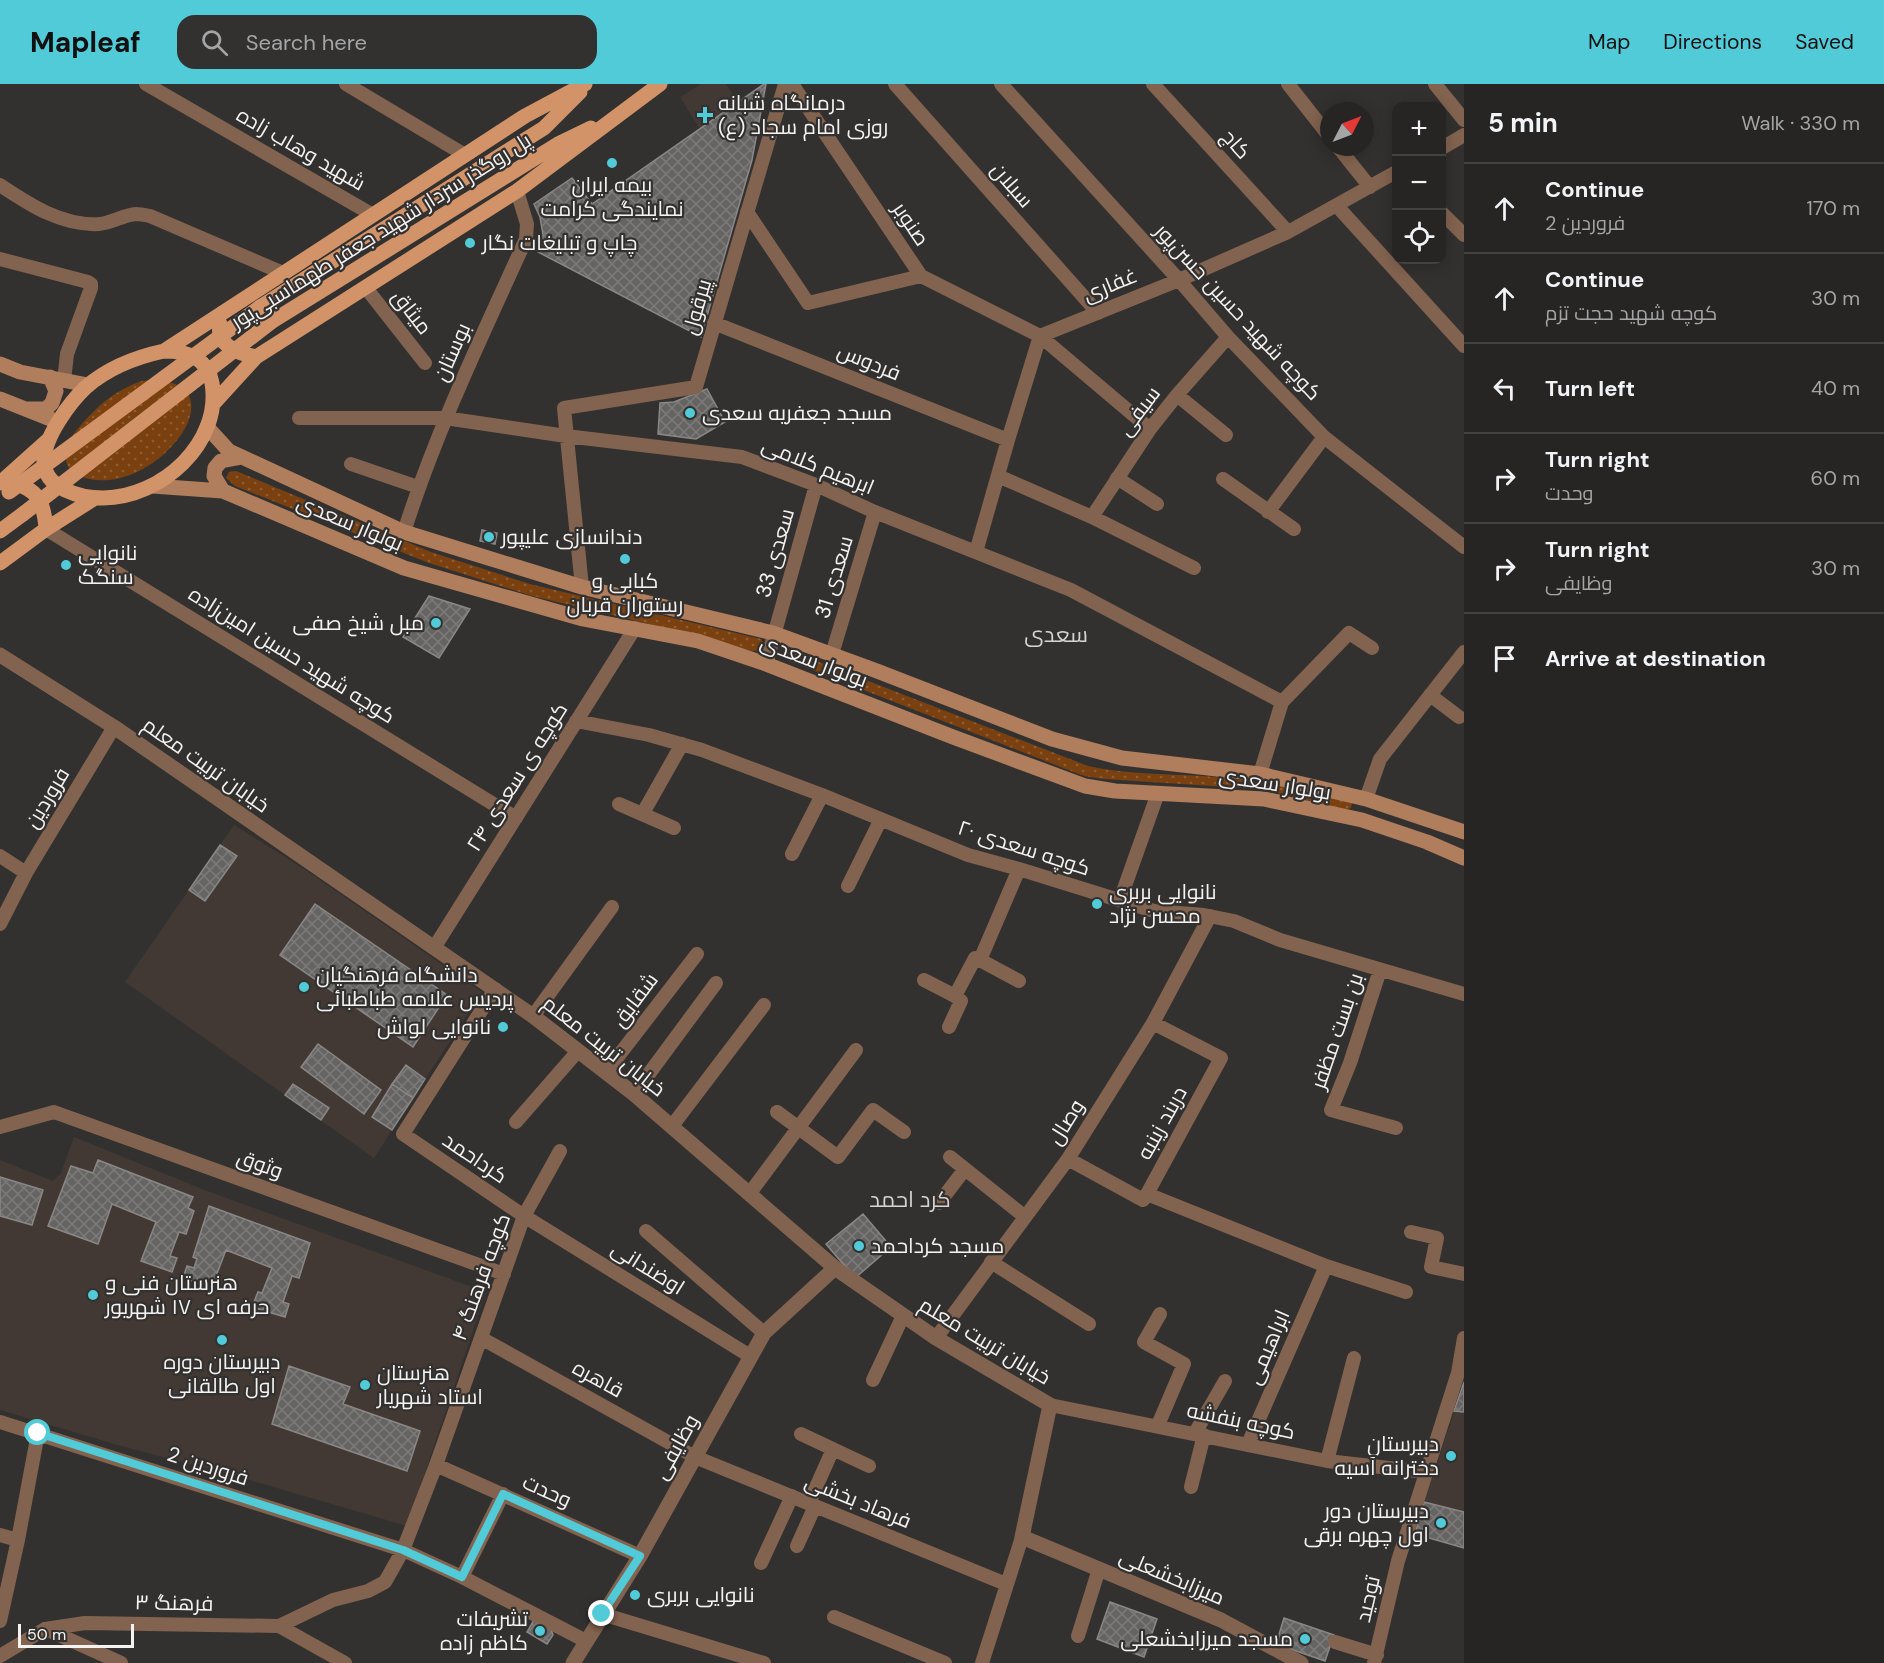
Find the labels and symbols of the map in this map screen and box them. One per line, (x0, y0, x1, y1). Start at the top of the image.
place label: درمانگاه شبانه روزی امام سجاد (ع) (718, 89, 888, 141)
street label: شهید وهاب زاده (231, 101, 371, 197)
north arrow (1320, 102, 1374, 156)
marker: درمانگاه شبانه روزی امام سجاد (ع) (696, 106, 714, 124)
street label: کاج (1215, 123, 1257, 165)
street label: پل روگذر سردار شهید جعفر طهماسبی‌پور (225, 126, 537, 336)
marker: بیمه ایران نمایندگی کرامت (605, 156, 619, 170)
street label: سبلان (984, 156, 1040, 214)
place label: بیمه ایران نمایندگی کرامت (540, 171, 684, 223)
street label: صنوبر (886, 196, 936, 251)
street label: کوچه شهید حسین حسن‌پور (1148, 217, 1327, 406)
place label: چاپ و تبلیغات نگار (481, 229, 637, 257)
marker: چاپ و تبلیغات نگار (463, 236, 477, 250)
street label: غفاری (1079, 261, 1141, 309)
street label: پیرقول (676, 275, 718, 338)
street label: میثاق (386, 284, 438, 340)
street label: بوستان (427, 318, 477, 386)
street label: فردوس (833, 337, 905, 387)
street label: سیفی (1111, 380, 1167, 442)
place label: مسجد جعفریه سعدی (702, 399, 892, 427)
marker: مسجد جعفریه سعدی (683, 406, 697, 420)
street label: ابرهیم کلامی (758, 431, 878, 501)
street label: بولوار سعدی (292, 488, 408, 558)
street label: سعدی 33 (749, 505, 801, 601)
place label: دندانسازی علیپور (500, 523, 642, 551)
marker: دندانسازی علیپور (482, 530, 496, 544)
street label: سعدی 31 (808, 532, 860, 622)
place label: نانوایی سنگک (78, 539, 137, 591)
marker: کبابی و رستوران قربان (618, 552, 632, 566)
marker: نانوایی سنگک (59, 558, 73, 572)
place label: کبابی و رستوران قربان (567, 567, 683, 619)
street label: کوچه شهید حسین امین‌زاده (183, 580, 401, 730)
place label: مبل شیخ صفی (293, 609, 424, 637)
marker: مبل شیخ صفی (429, 616, 443, 630)
district label: سعدی (1024, 620, 1088, 649)
street label: بولوار سعدی (756, 628, 872, 694)
street label: کوچه ی سعدی ۲۴ (460, 697, 574, 857)
street label: خیابان تربیت معلم (137, 711, 275, 819)
street label: بولوار سعدی (1217, 761, 1333, 807)
street label: فروردین (18, 762, 76, 834)
street label: کوچه سعدی ۲۰ (954, 813, 1094, 883)
place label: نانوایی بربری محسن نژاد (1109, 878, 1217, 930)
marker: نانوایی بربری محسن نژاد (1090, 897, 1104, 911)
place label: دانشگاه فرهنگیان پردیس علامه طباطبائی (316, 961, 514, 1013)
street label: شقایق (605, 967, 665, 1033)
street label: بن بست مظفر (1304, 969, 1370, 1094)
marker: دانشگاه فرهنگیان پردیس علامه طباطبائی (297, 980, 311, 994)
street label: خیابان تربیت معلم (537, 989, 671, 1103)
place label: نانوایی لواش (377, 1013, 491, 1041)
marker: نانوایی لواش (496, 1020, 510, 1034)
street label: دربند زینبه (1130, 1081, 1194, 1165)
street label: وصال (1041, 1094, 1091, 1150)
street label: کرداحمد (437, 1126, 513, 1190)
street label: وثوق (233, 1143, 287, 1185)
district label: کرد احمد (869, 1185, 951, 1214)
street label: کوچه فرهنگ ۴ (445, 1210, 517, 1344)
place label: مسجد کرداحمد (871, 1232, 1004, 1260)
street label: اوضندانی (606, 1235, 690, 1301)
marker: مسجد کرداحمد (852, 1239, 866, 1253)
place label: هنرستان فنی و حرفه ای ۱۷ شهریور (104, 1269, 269, 1321)
marker: هنرستان فنی و حرفه ای ۱۷ شهریور (86, 1288, 100, 1302)
street label: خیابان تربیت معلم (914, 1291, 1056, 1391)
street label: ابراهیمی (1240, 1305, 1296, 1389)
marker: دبیرستان دوره اول طالقانی (215, 1333, 229, 1347)
place label: دبیرستان دوره اول طالقانی (164, 1348, 280, 1400)
street label: قاهره (567, 1354, 629, 1404)
place label: هنرستان استاد شهریار (376, 1359, 483, 1411)
marker: هنرستان استاد شهریار (358, 1378, 372, 1392)
street label: کوچه بنفشه (1184, 1396, 1298, 1446)
street label: وظایفی (647, 1409, 705, 1485)
route start (24, 1419, 50, 1445)
place label: دبیرستان دخترانه آسیه (1334, 1430, 1439, 1482)
street label: فروردین 2 (164, 1440, 252, 1492)
marker: دبیرستان دخترانه آسیه (1444, 1449, 1458, 1463)
street label: فرهاد بخشی (801, 1467, 915, 1535)
street label: وحدت (518, 1468, 576, 1514)
place label: دبیرستان دور اول چهره برقی (1304, 1497, 1429, 1549)
marker: دبیرستان دور اول چهره برقی (1434, 1516, 1448, 1530)
street label: میرزابخشعلی (1115, 1542, 1229, 1612)
street label: توحید (1349, 1573, 1387, 1625)
place label: نانوایی بربری (647, 1581, 755, 1609)
street label: فرهنگ ۳ (134, 1588, 214, 1618)
marker: نانوایی بربری (628, 1588, 642, 1602)
route end (588, 1600, 614, 1626)
place label: تشریفات کاظم زاده (440, 1605, 528, 1657)
scale bar (18, 1621, 134, 1648)
marker: تشریفات کاظم زاده (533, 1624, 547, 1638)
place label: مسجد میرزابخشعلی (1120, 1625, 1293, 1653)
marker: مسجد میرزابخشعلی (1298, 1632, 1312, 1646)

